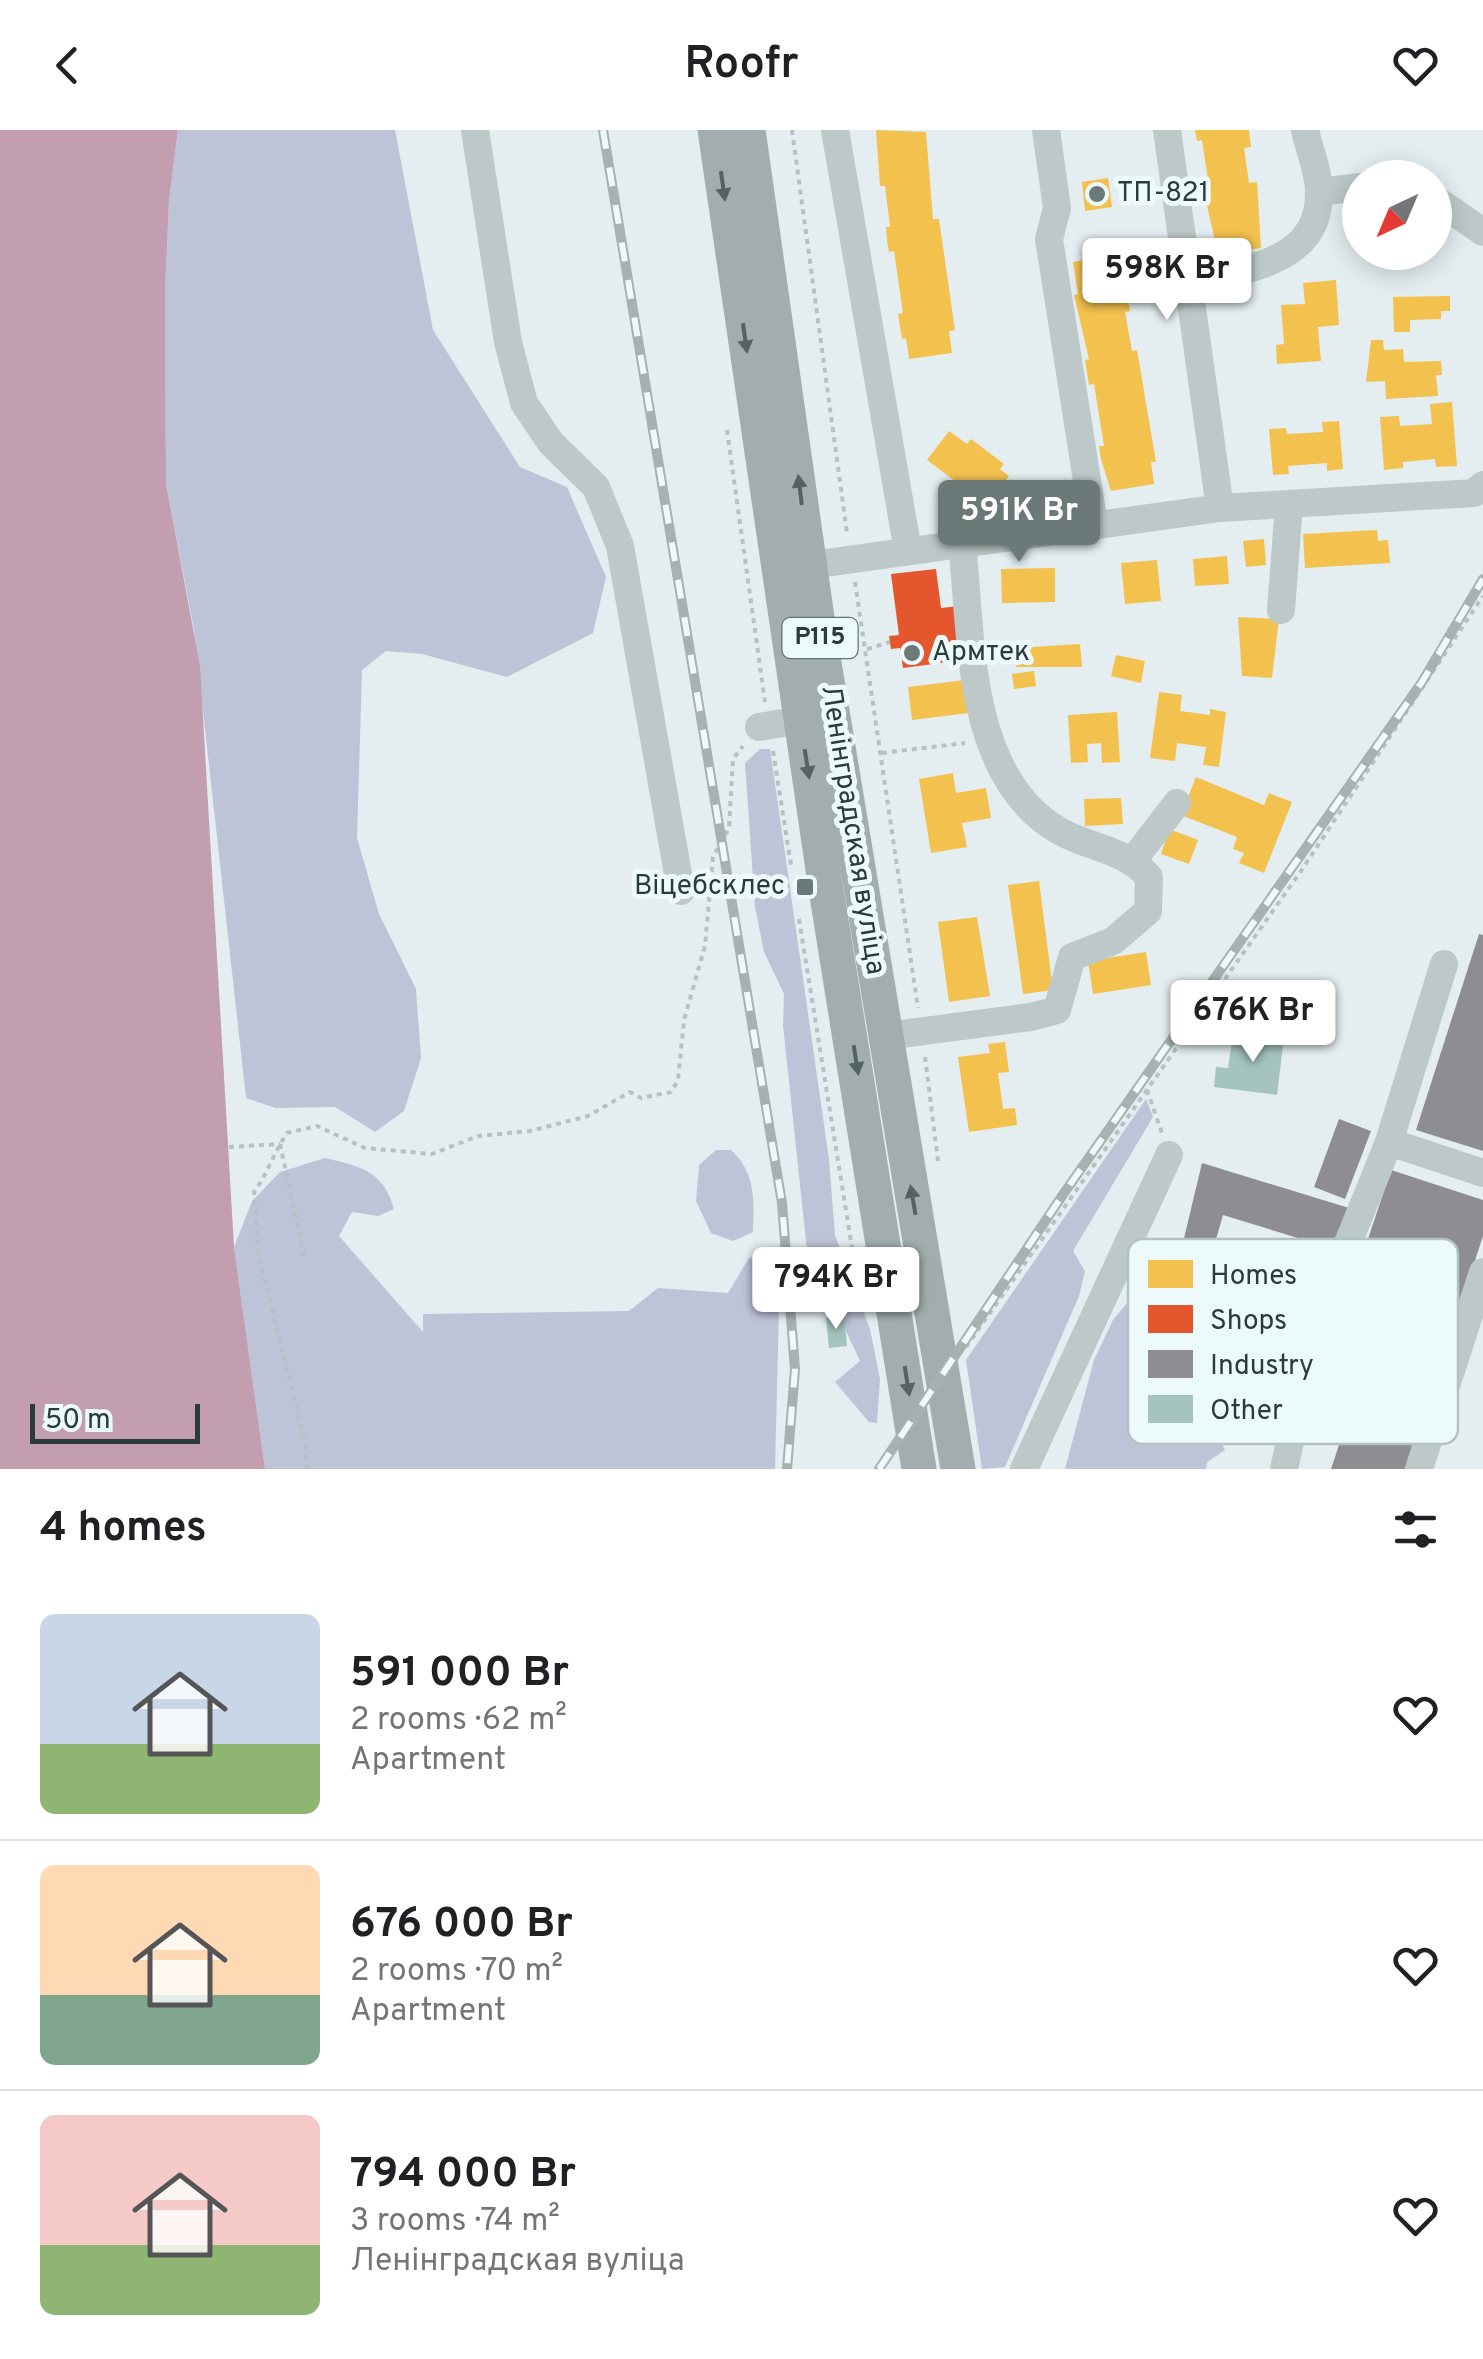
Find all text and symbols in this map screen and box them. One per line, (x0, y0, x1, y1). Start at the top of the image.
text: Roofr (684, 37, 799, 94)
icon: back (40, 38, 95, 93)
icon: heart (1388, 38, 1443, 93)
north arrow (1342, 160, 1452, 270)
map controls (1342, 160, 1452, 270)
one-way arrow (716, 171, 731, 202)
place label: ТП-821 (1117, 176, 1209, 212)
marker: ТП-821 (1086, 183, 1108, 205)
pin: 598K Br (1075, 238, 1259, 323)
text: 598K Br (1104, 250, 1230, 290)
one-way arrow (738, 323, 754, 355)
one-way arrow (792, 474, 808, 505)
pin: 591K Br (927, 480, 1111, 565)
text: 591K Br (960, 492, 1078, 532)
road number: Р115 (782, 618, 858, 658)
place label: Армтек (932, 635, 1030, 671)
marker: Армтек (901, 642, 923, 664)
street label: Ленінградская вуліца (811, 683, 893, 977)
one-way arrow (800, 749, 816, 780)
place label: Віцебсклес (634, 869, 785, 905)
marker: Віцебсклес (794, 876, 816, 898)
pin: 676K Br (1161, 980, 1345, 1065)
text: 676K Br (1192, 992, 1314, 1032)
one-way arrow (849, 1045, 864, 1077)
one-way arrow (905, 1184, 920, 1216)
legend (1128, 1239, 1458, 1444)
pin: 794K Br (744, 1247, 928, 1332)
text: 794K Br (774, 1259, 898, 1299)
text: Homes (1210, 1259, 1297, 1295)
text: Shops (1210, 1304, 1287, 1340)
text: Industry (1210, 1349, 1314, 1385)
one-way arrow (900, 1366, 915, 1398)
text: Other (1210, 1394, 1283, 1430)
scale bar (30, 1399, 200, 1444)
text: 50 m (45, 1403, 111, 1439)
icon: filters (1388, 1502, 1443, 1557)
text: 4 homes (40, 1503, 207, 1556)
text: 591 000 Br (350, 1648, 569, 1701)
icon: home (120, 1654, 240, 1774)
icon: heart (1388, 1687, 1443, 1742)
text: 2 rooms · 62 m² (350, 1701, 567, 1741)
text: Apartment (350, 1741, 506, 1781)
text: 676 000 Br (350, 1899, 573, 1952)
icon: home (120, 1905, 240, 2025)
icon: heart (1388, 1938, 1443, 1993)
text: 2 rooms · 70 m² (350, 1952, 563, 1992)
text: Apartment (350, 1992, 506, 2032)
text: 794 000 Br (350, 2149, 576, 2202)
icon: home (120, 2155, 240, 2275)
icon: heart (1388, 2188, 1443, 2243)
text: 3 rooms · 74 m² (350, 2202, 560, 2242)
text: Ленінградская вуліца (350, 2242, 685, 2282)

